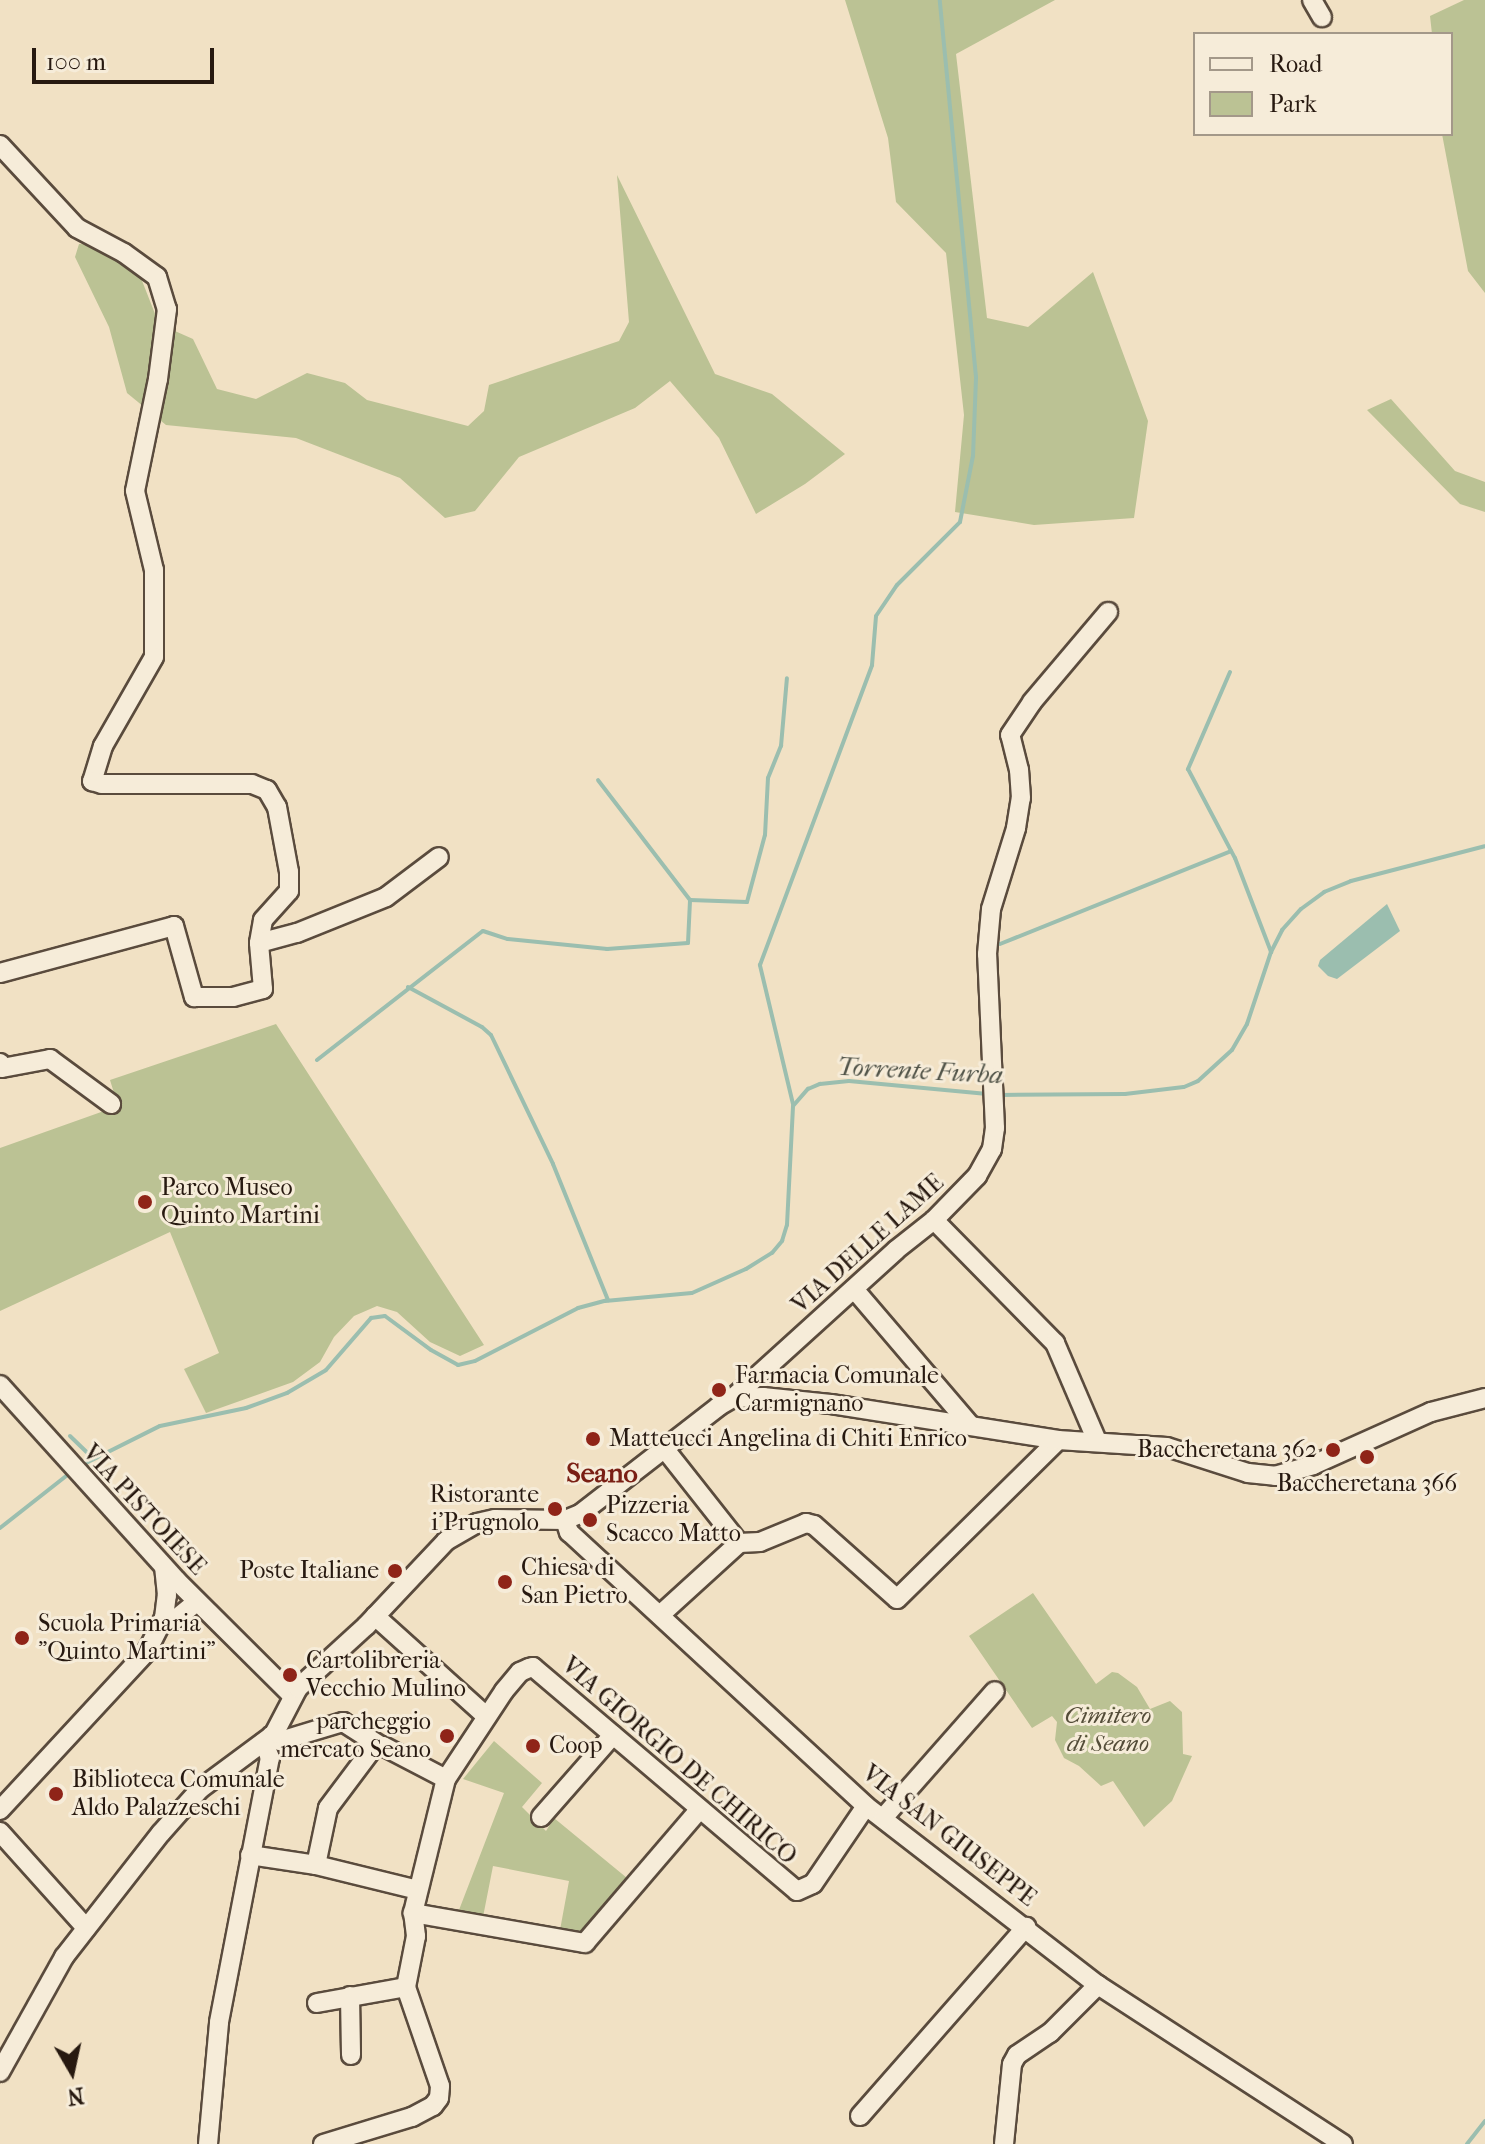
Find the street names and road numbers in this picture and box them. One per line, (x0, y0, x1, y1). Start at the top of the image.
street label: VIA DELLE LAME (786, 1168, 950, 1320)
street label: VIA PISTOIESE (76, 1439, 212, 1581)
street label: VIA GIORGIO DE CHIRICO (556, 1651, 802, 1871)
street label: VIA SAN GIUSEPPE (856, 1759, 1042, 1913)

